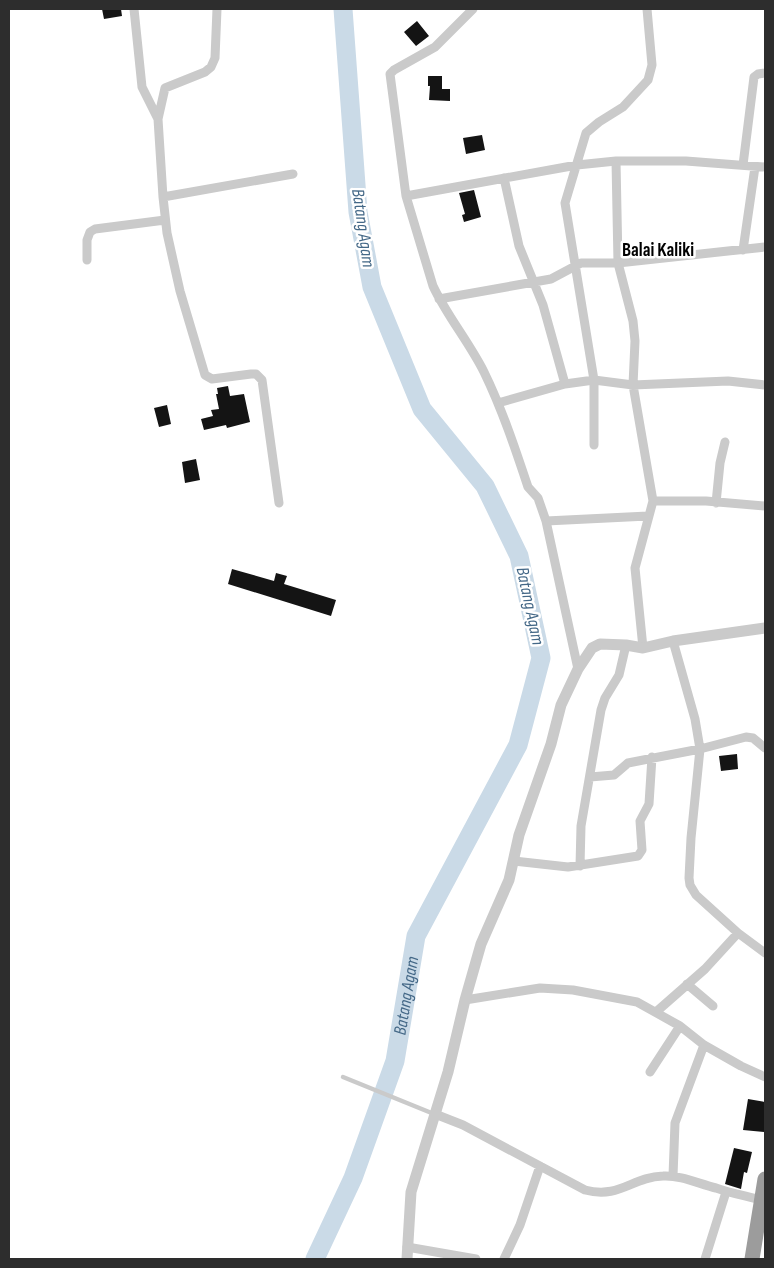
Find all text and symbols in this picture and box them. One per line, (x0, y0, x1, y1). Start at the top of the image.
water label: Batang Agam (347, 187, 379, 269)
district label: Balai Kaliki (622, 239, 694, 262)
water label: Batang Agam (512, 565, 548, 647)
water label: Batang Agam (389, 955, 423, 1036)

